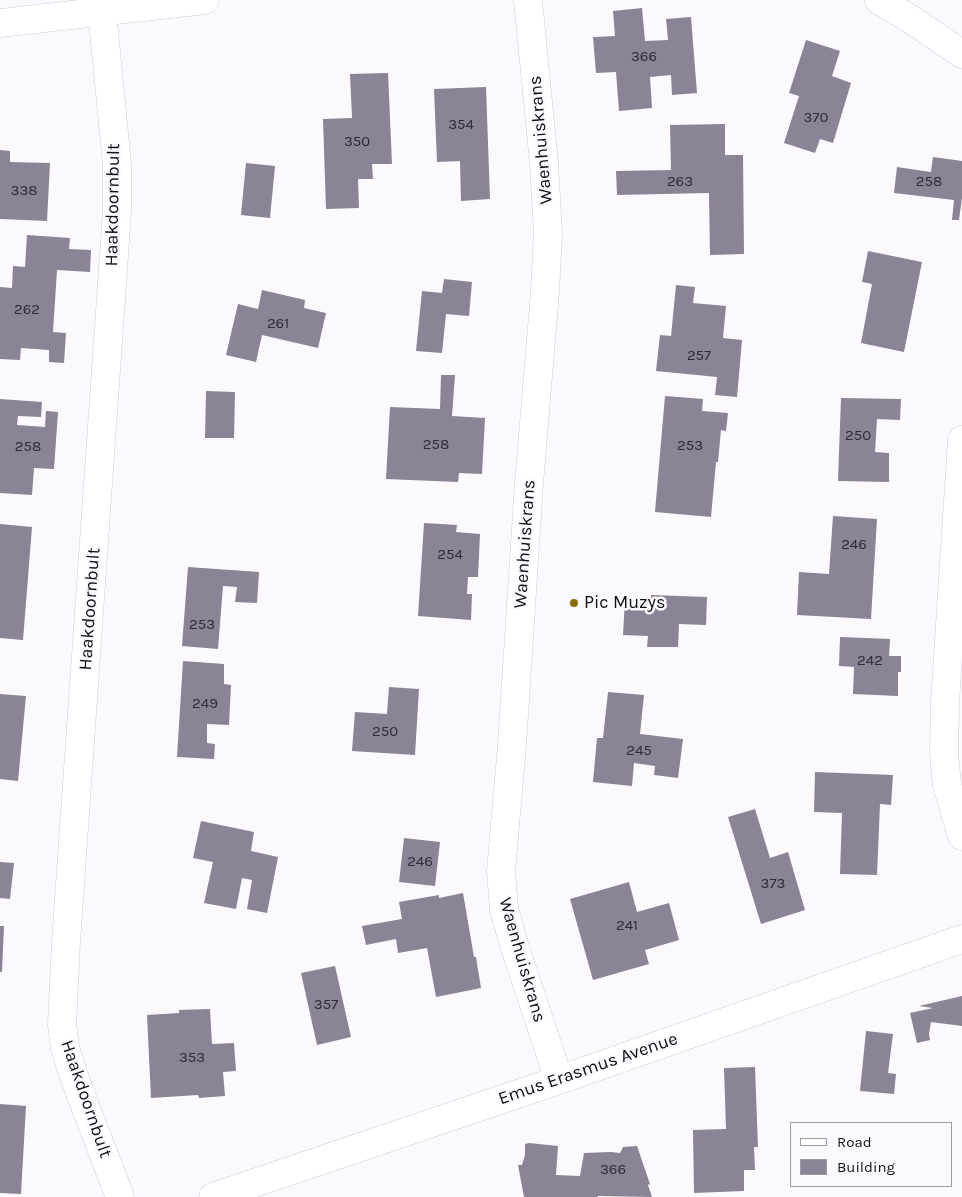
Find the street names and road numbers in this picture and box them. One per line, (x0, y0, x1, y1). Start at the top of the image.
street label: Waenhuiskrans (525, 75, 557, 205)
street label: Haakdoornbult (101, 143, 125, 267)
street label: Waenhuiskrans (510, 479, 540, 609)
street label: Haakdoornbult (75, 547, 105, 671)
street label: Waenhuiskrans (494, 895, 550, 1025)
street label: Emus Erasmus Avenue (495, 1028, 681, 1110)
street label: Haakdoornbult (56, 1037, 116, 1161)

